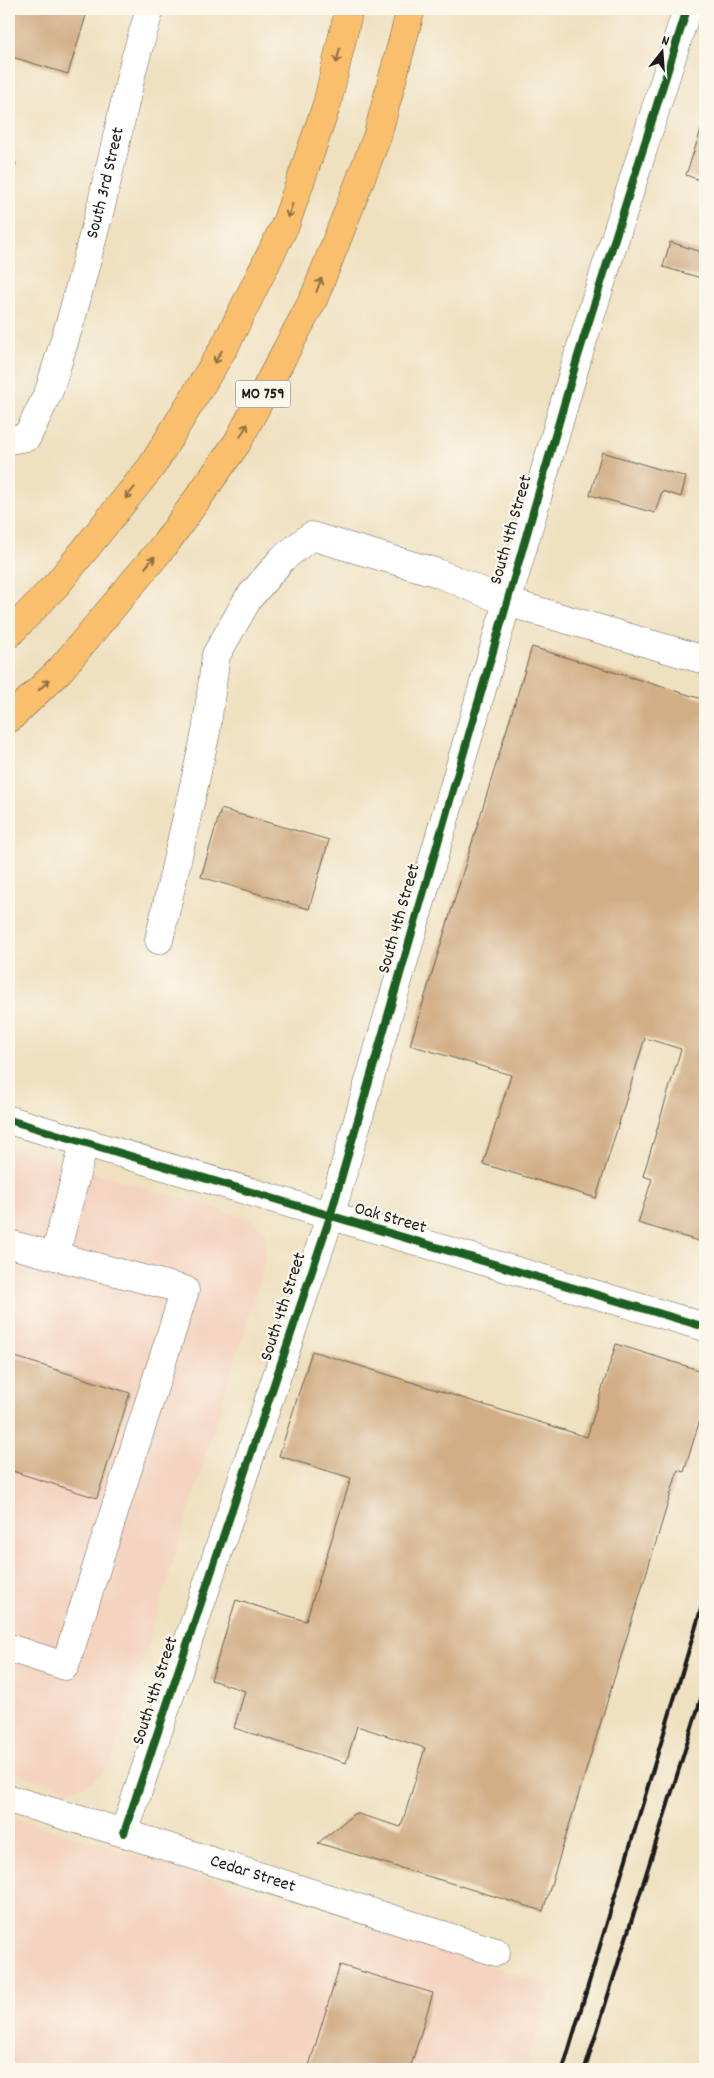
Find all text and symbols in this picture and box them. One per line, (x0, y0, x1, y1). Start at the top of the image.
north arrow (636, 28, 686, 78)
text: N (659, 31, 672, 52)
one-way arrow (333, 48, 342, 64)
street label: South 3rd Street (80, 124, 131, 241)
one-way arrow (285, 203, 294, 218)
one-way arrow (315, 278, 324, 293)
one-way arrow (213, 349, 223, 363)
road number: MO 759 (236, 380, 290, 408)
one-way arrow (239, 422, 249, 437)
street label: South 4th Street (484, 472, 540, 588)
one-way arrow (124, 486, 135, 499)
one-way arrow (144, 556, 155, 569)
one-way arrow (38, 679, 50, 691)
street label: South 4th Street (372, 861, 428, 977)
street label: Oak Street (351, 1197, 429, 1241)
street label: South 4th Street (255, 1249, 313, 1365)
street label: South 4th Street (127, 1633, 185, 1749)
street label: Cedar Street (207, 1849, 299, 1900)

